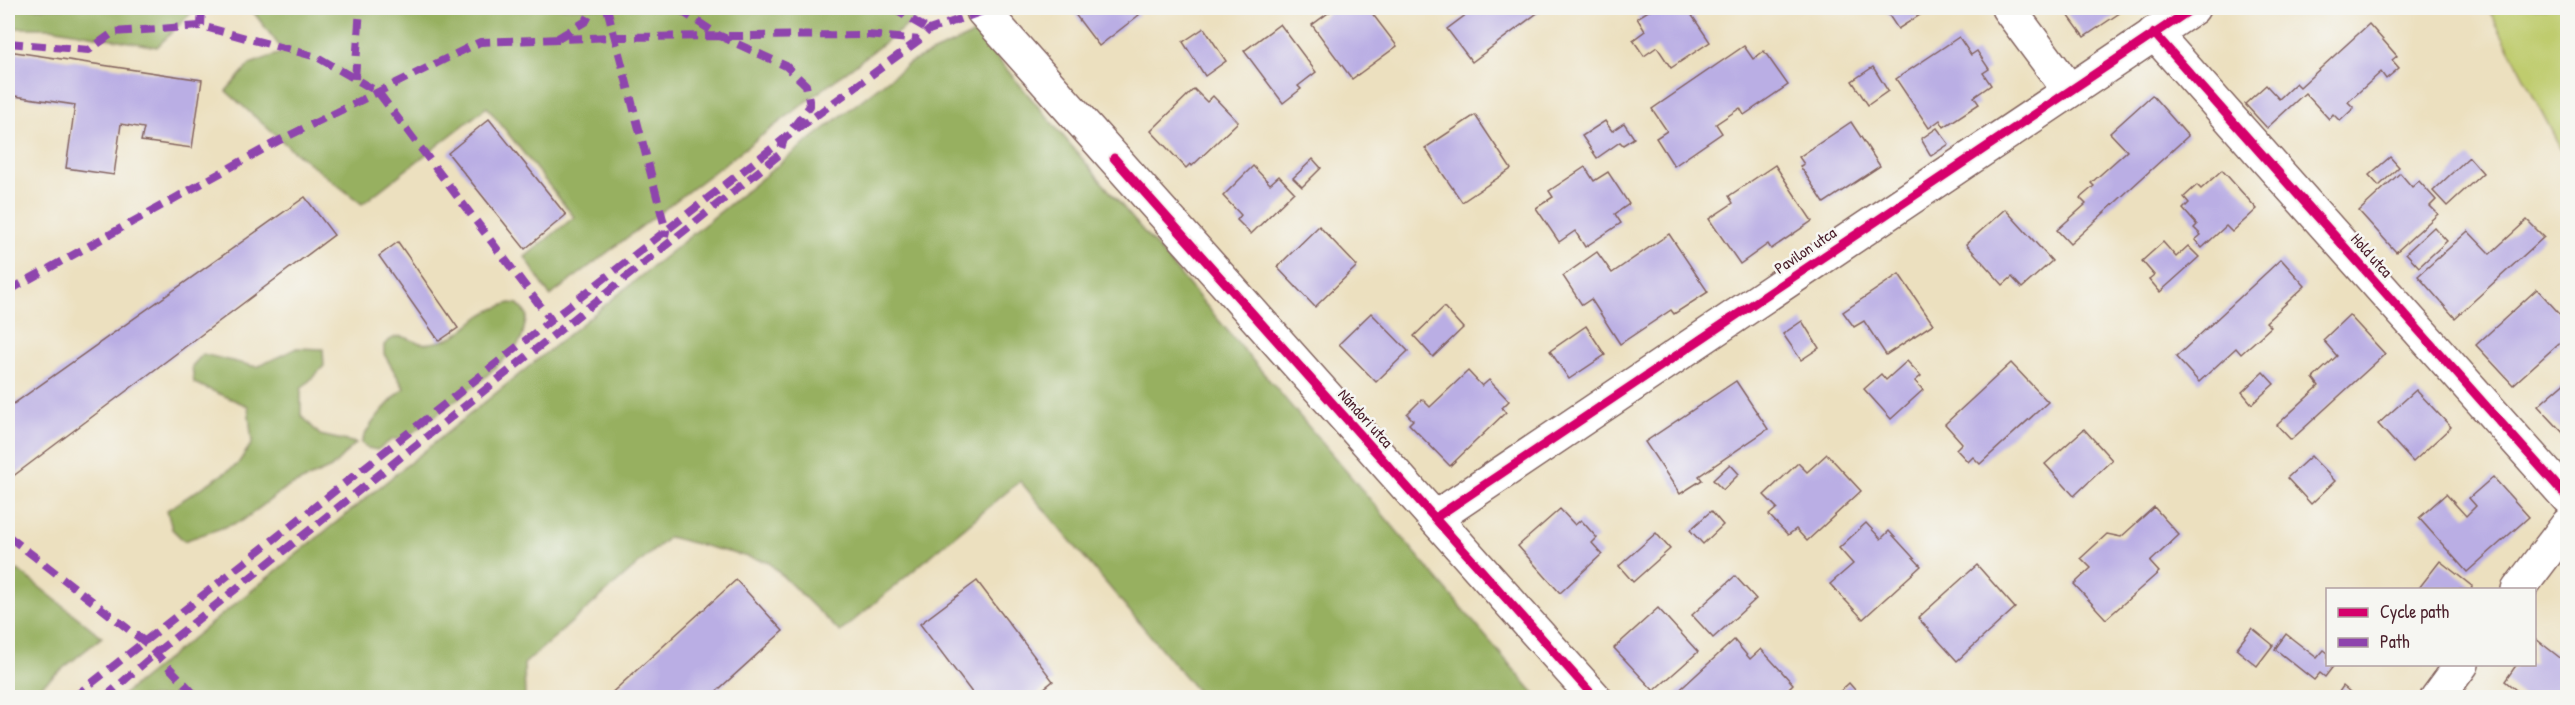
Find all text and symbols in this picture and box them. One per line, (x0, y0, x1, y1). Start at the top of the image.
street label: Pavilon utca (1770, 221, 1840, 279)
street label: Hold utca (2346, 228, 2398, 282)
street label: Nándori utca (1334, 384, 1398, 452)
legend (2326, 588, 2536, 666)
text: Cycle path (2380, 599, 2450, 624)
text: Path (2380, 629, 2410, 654)

